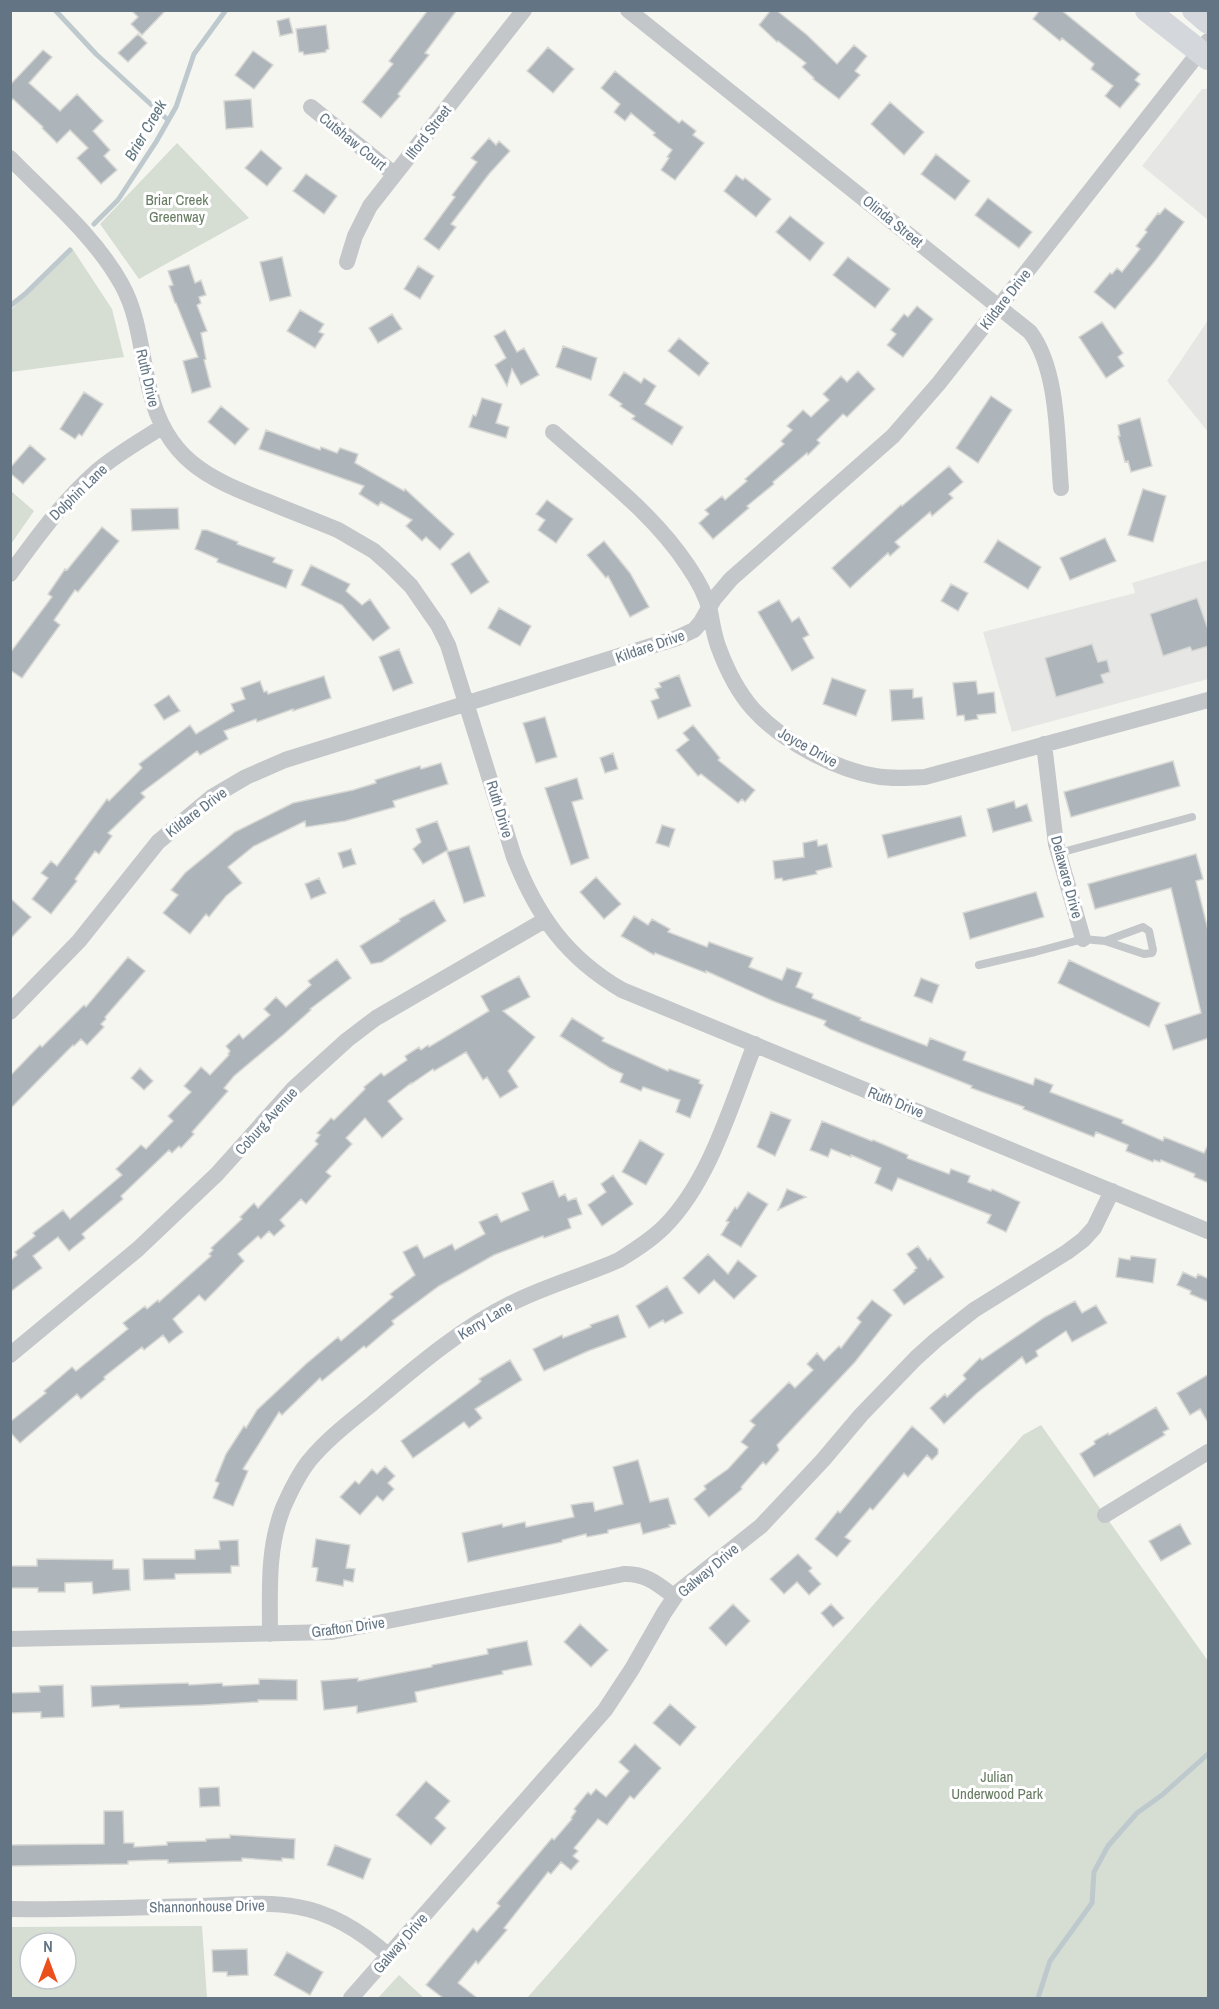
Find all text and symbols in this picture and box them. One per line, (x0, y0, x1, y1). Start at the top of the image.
water label: Brier Creek (119, 95, 172, 165)
street label: Ilford Street (400, 100, 456, 164)
street label: Cutshaw Court (315, 107, 392, 175)
park label: Briar Creek Greenway (146, 189, 209, 227)
street label: Olinda Street (858, 190, 928, 252)
street label: Kildare Drive (975, 264, 1035, 334)
street label: Ruth Drive (131, 347, 165, 409)
street label: Dolphin Lane (44, 459, 112, 525)
street label: Kildare Drive (613, 624, 687, 668)
street label: Joyce Drive (775, 722, 842, 772)
street label: Ruth Drive (481, 778, 519, 840)
street label: Kildare Drive (161, 782, 231, 842)
street label: Delaware Drive (1046, 833, 1088, 921)
street label: Ruth Drive (865, 1081, 927, 1123)
street label: Coburg Avenue (230, 1082, 302, 1159)
street label: Kerry Lane (454, 1295, 516, 1344)
street label: Galway Drive (673, 1538, 743, 1602)
street label: Grafton Drive (310, 1611, 386, 1643)
park label: Julian Underwood Park (951, 1766, 1044, 1804)
street label: Shannonhouse Drive (149, 1894, 265, 1918)
street label: Galway Drive (368, 1908, 432, 1978)
north arrow (18, 1931, 78, 1991)
text: N (43, 1935, 53, 1957)

